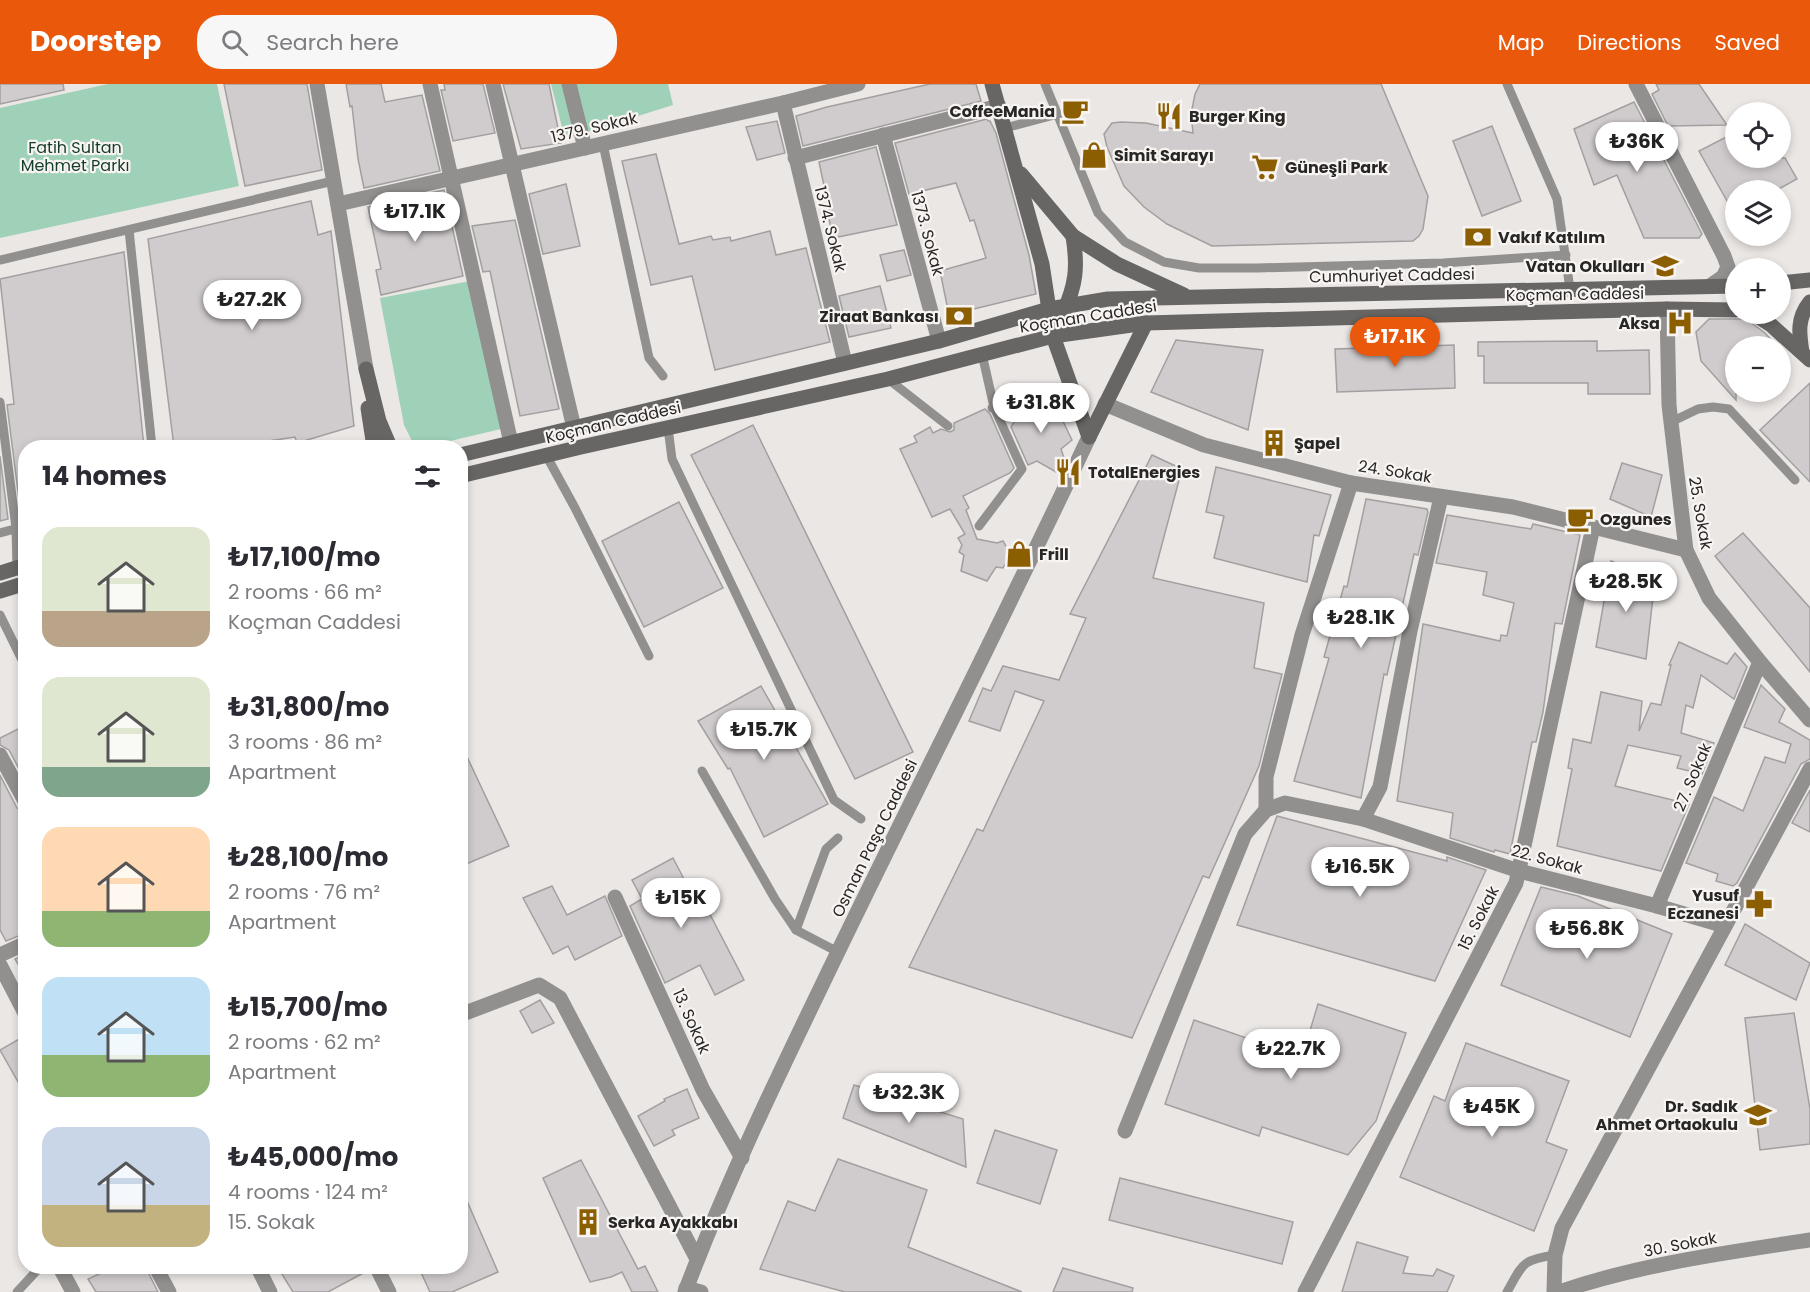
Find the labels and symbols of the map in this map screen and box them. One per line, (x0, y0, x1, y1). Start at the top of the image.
cafe icon: CoffeeMania (1060, 96, 1090, 126)
place label: CoffeeMania (949, 100, 1055, 123)
restaurant icon: Burger King (1154, 101, 1184, 131)
place label: Burger King (1189, 105, 1286, 128)
street label: 1379. Sokak (549, 106, 640, 149)
pin: ₺36K (1601, 122, 1673, 173)
park label: Fatih Sultan Mehmet Parkı (21, 136, 129, 177)
shop icon: Simit Sarayı (1079, 140, 1109, 170)
place label: Simit Sarayı (1114, 144, 1214, 167)
supermarket icon: Güneşli Park (1250, 152, 1280, 182)
place label: Güneşli Park (1285, 156, 1388, 179)
street label: 1374. Sokak (809, 184, 852, 275)
street label: 1373. Sokak (905, 188, 950, 279)
pin: ₺17.1K (366, 192, 464, 243)
bank icon: Vakıf Katılım (1463, 222, 1493, 252)
place label: Vakıf Katılım (1498, 226, 1605, 249)
school or university icon: Vatan Okulları (1650, 251, 1680, 281)
place label: Vatan Okulları (1525, 255, 1645, 278)
street label: Cumhuriyet Caddesi (1309, 263, 1475, 288)
pin: ₺27.2K (203, 280, 301, 331)
street label: Koçman Caddesi (1506, 282, 1644, 307)
street label: Koçman Caddesi (1018, 294, 1158, 339)
bank icon: Ziraat Bankası (944, 301, 974, 331)
place label: Ziraat Bankası (819, 305, 939, 328)
hospital icon: Aksa (1665, 308, 1695, 338)
place label: Aksa (1619, 312, 1660, 335)
pin: ₺17.1K (1346, 317, 1444, 368)
pin: ₺31.8K (992, 383, 1090, 434)
street label: Koçman Caddesi (543, 396, 683, 449)
building icon: Şapel (1259, 428, 1289, 458)
place label: Şapel (1294, 432, 1340, 455)
street label: 24. Sokak (1357, 454, 1434, 489)
restaurant icon: TotalEnergies (1053, 457, 1083, 487)
place label: TotalEnergies (1088, 461, 1200, 484)
street label: 25. Sokak (1683, 475, 1718, 552)
cafe icon: Ozgunes (1565, 504, 1595, 534)
place label: Ozgunes (1600, 508, 1672, 531)
shop icon: Frill (1004, 539, 1034, 569)
place label: Frill (1039, 543, 1069, 566)
pin: ₺28.5K (1577, 562, 1675, 613)
pin: ₺28.1K (1312, 598, 1410, 649)
pin: ₺15.7K (715, 710, 813, 761)
street label: 27. Sokak (1668, 739, 1718, 815)
street label: Osman Paşa Caddesi (826, 755, 923, 921)
street label: 22. Sokak (1509, 839, 1586, 880)
pin: ₺16.5K (1311, 847, 1409, 898)
pin: ₺15K (645, 878, 717, 929)
street label: 15. Sokak (1452, 881, 1505, 955)
place label: Yusuf Eczanesi (1668, 884, 1739, 925)
pharmacy icon: Yusuf Eczanesi (1744, 889, 1774, 919)
pin: ₺56.8K (1538, 909, 1636, 960)
street label: 13. Sokak (667, 985, 716, 1058)
pin: ₺22.7K (1242, 1029, 1340, 1080)
pin: ₺32.3K (860, 1073, 958, 1124)
pin: ₺45K (1456, 1087, 1528, 1138)
place label: Dr. Sadık Ahmet Ortaokulu (1596, 1095, 1738, 1136)
school or university icon: Dr. Sadık Ahmet Ortaokulu (1743, 1100, 1773, 1130)
building icon: Serka Ayakkabı (573, 1207, 603, 1237)
place label: Serka Ayakkabı (608, 1211, 738, 1234)
street label: 30. Sokak (1642, 1226, 1719, 1263)

